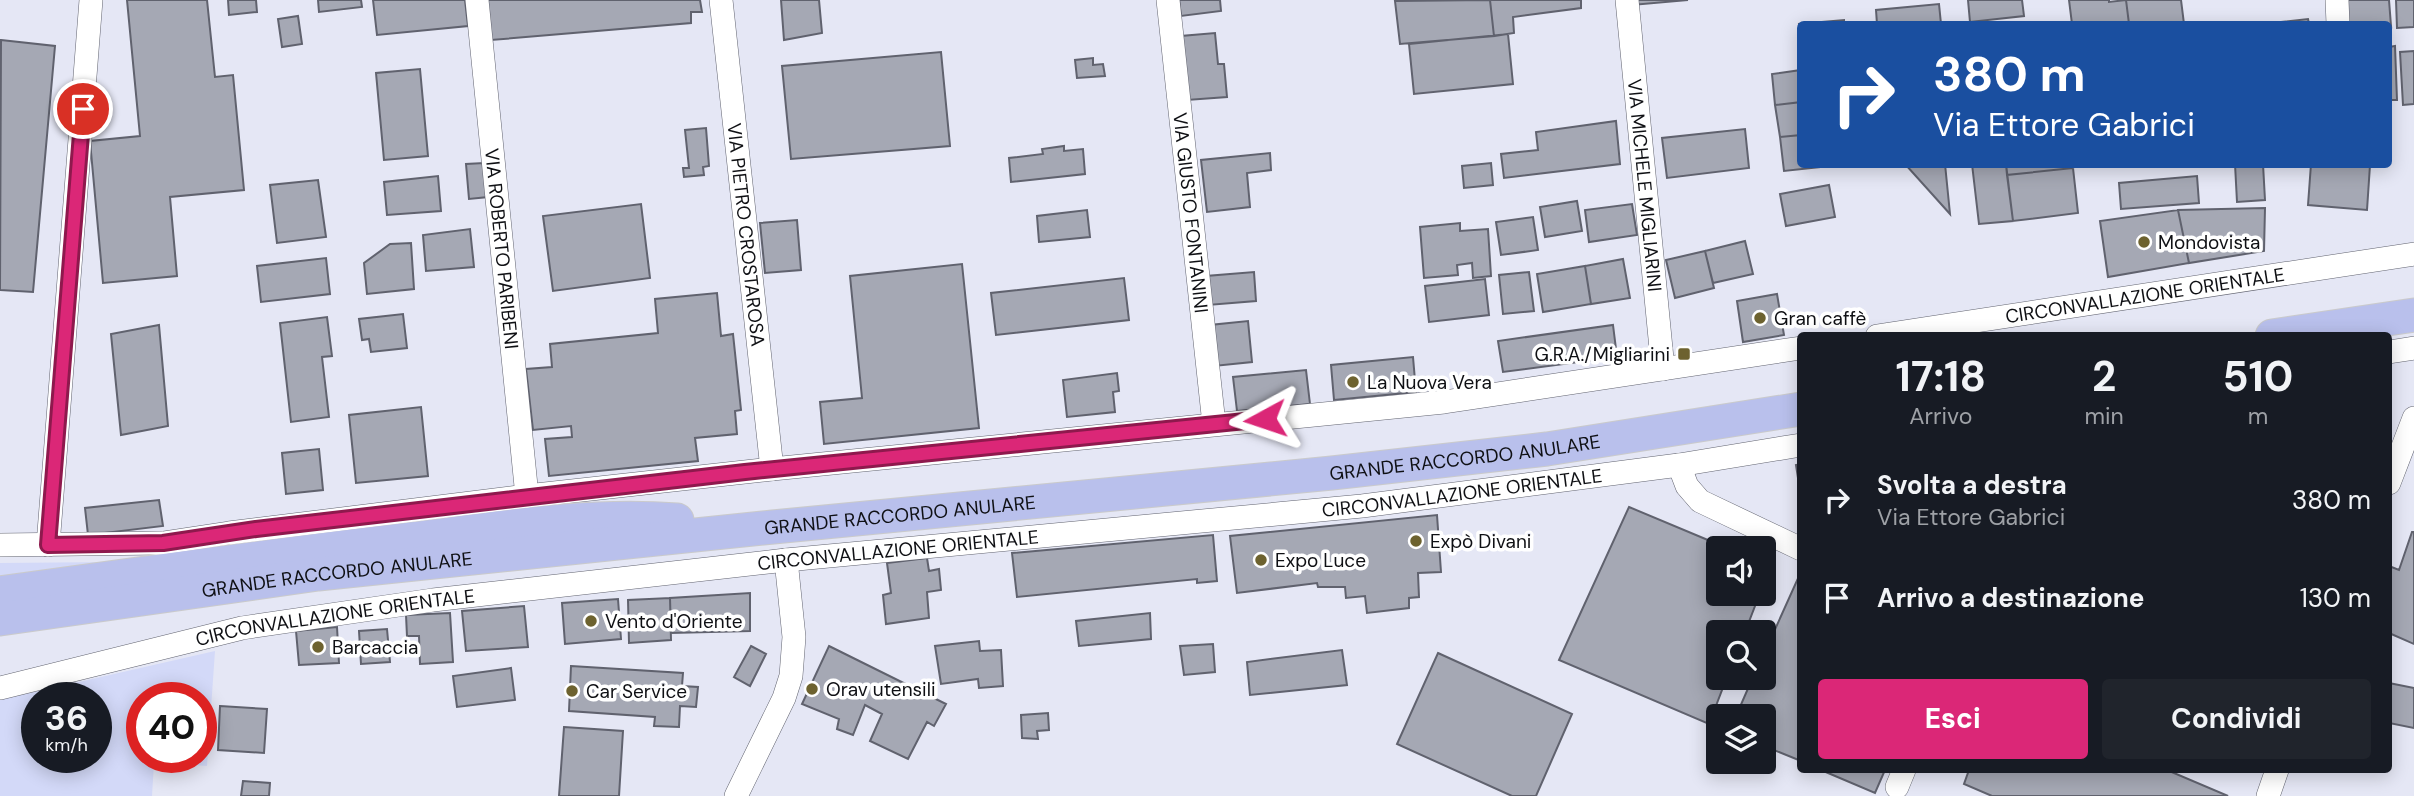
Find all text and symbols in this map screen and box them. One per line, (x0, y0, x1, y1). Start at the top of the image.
text: 380 m (1933, 42, 2086, 106)
icon: right (1818, 49, 1909, 140)
street label: VIA MICHELE MIGLIARINI (1622, 78, 1668, 293)
pin (53, 79, 113, 139)
icon: arrive (64, 90, 102, 128)
text: Via Ettore Gabrici (1933, 104, 2195, 146)
street label: VIA GIUSTO FONTANINI (1168, 111, 1214, 314)
street label: VIA PIETRO CROSTAROSA (722, 122, 771, 348)
street label: VIA ROBERTO PARIBENI (480, 147, 525, 350)
place label: Mondovista (2158, 230, 2260, 255)
marker: Mondovista (2136, 234, 2152, 250)
street label: CIRCONVALLAZIONE ORIENTALE (2003, 261, 2286, 329)
place label: Gran caffè (1774, 306, 1866, 331)
marker: Gran caffè (1752, 310, 1768, 326)
place label: G.R.A./Migliarini (1535, 342, 1670, 367)
marker: G.R.A./Migliarini (1676, 346, 1692, 362)
text: 17:18 (1896, 349, 1986, 404)
text: 2 (2092, 349, 2116, 404)
text: 510 (2222, 349, 2293, 404)
place label: La Nuova Vera (1367, 370, 1492, 395)
marker: La Nuova Vera (1345, 374, 1361, 390)
position arrow (1228, 382, 1302, 456)
text: Arrivo (1909, 401, 1972, 431)
text: min (2085, 401, 2124, 431)
text: m (2248, 401, 2268, 431)
street label: GRANDE RACCORDO ANULARE (1328, 428, 1602, 486)
street label: CIRCONVALLAZIONE ORIENTALE (1321, 463, 1604, 522)
text: Svolta a destra (1877, 468, 2067, 502)
icon: right (1818, 481, 1856, 519)
text: 380 m (2292, 483, 2371, 517)
street label: GRANDE RACCORDO ANULARE (763, 489, 1037, 540)
text: Via Ettore Gabrici (1877, 502, 2065, 532)
street label: CIRCONVALLAZIONE ORIENTALE (756, 524, 1040, 576)
place label: Expò Divani (1430, 529, 1531, 554)
marker: Expò Divani (1408, 533, 1424, 549)
map controls (1706, 536, 1776, 774)
button: sound (1706, 536, 1776, 606)
street label: GRANDE RACCORDO ANULARE (200, 546, 474, 603)
place label: Expo Luce (1275, 548, 1366, 573)
marker: Expo Luce (1253, 552, 1269, 568)
icon: arrive (1818, 579, 1856, 617)
text: Arrivo a destinazione (1877, 581, 2144, 615)
text: 130 m (2300, 581, 2371, 615)
street label: CIRCONVALLAZIONE ORIENTALE (193, 583, 476, 652)
place label: Vento d'Oriente (605, 609, 743, 634)
marker: Vento d'Oriente (583, 613, 599, 629)
button: search (1706, 620, 1776, 690)
place label: Barcaccia (332, 635, 418, 660)
marker: Barcaccia (310, 639, 326, 655)
place label: Orav utensili (826, 677, 935, 702)
place label: Car Service (586, 679, 687, 704)
button: Esci (1818, 679, 2088, 759)
button: Condividi (2102, 679, 2371, 759)
marker: Orav utensili (804, 681, 820, 697)
speed limit sign: 40 (126, 682, 217, 773)
marker: Car Service (564, 683, 580, 699)
text: 36 (45, 695, 88, 741)
button: layers (1706, 704, 1776, 774)
text: km/h (45, 733, 88, 757)

